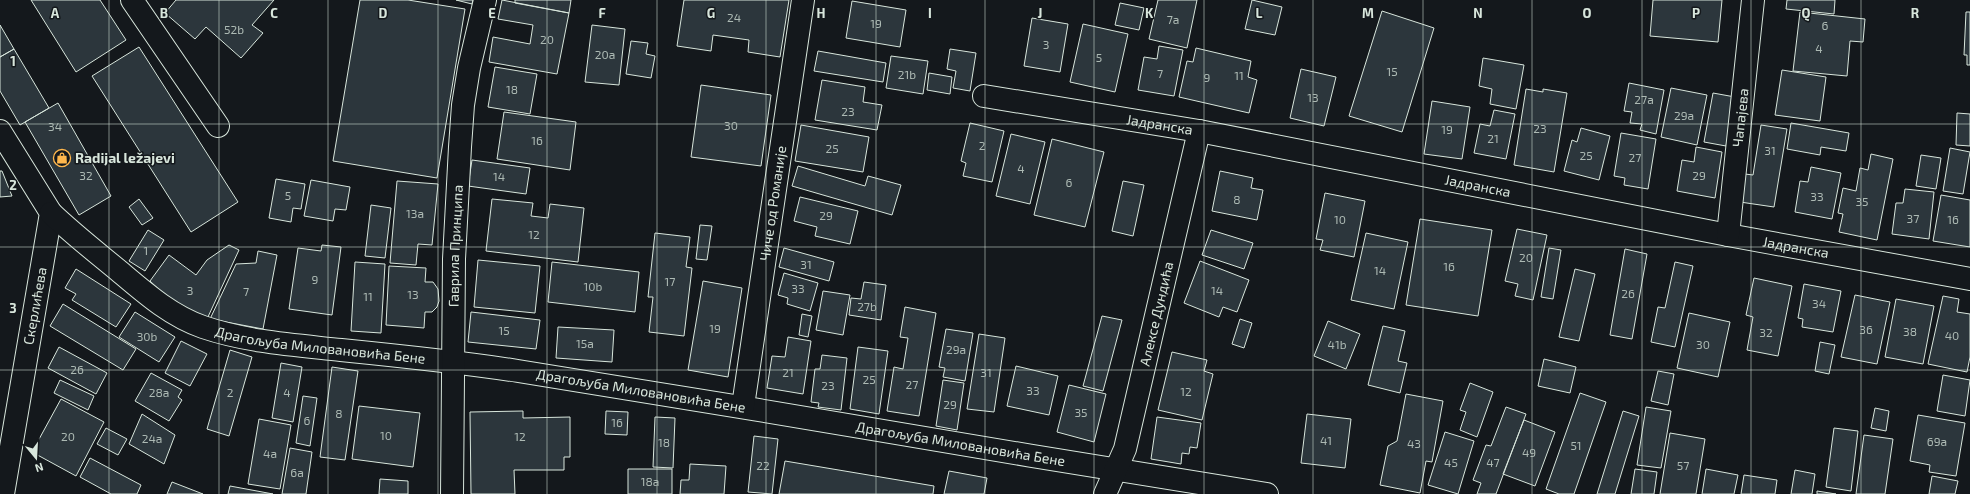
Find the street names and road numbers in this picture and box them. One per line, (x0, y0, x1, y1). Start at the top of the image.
street label: Чапајева (1728, 87, 1752, 148)
street label: Јадранска (1125, 110, 1194, 138)
street label: Чиче од Романије (756, 144, 789, 262)
street label: Јадранска (1443, 171, 1512, 200)
street label: Гаврила Принципа (445, 184, 466, 307)
street label: Јадранска (1762, 233, 1830, 261)
street label: Алексе Дундића (1136, 260, 1176, 368)
street label: Скерлићева (19, 266, 50, 346)
street label: Драгољуба Миловановића Бене (213, 322, 426, 367)
street label: Драгољуба Миловановића Бене (535, 365, 747, 416)
street label: Драгољуба Миловановића Бене (855, 418, 1066, 469)

